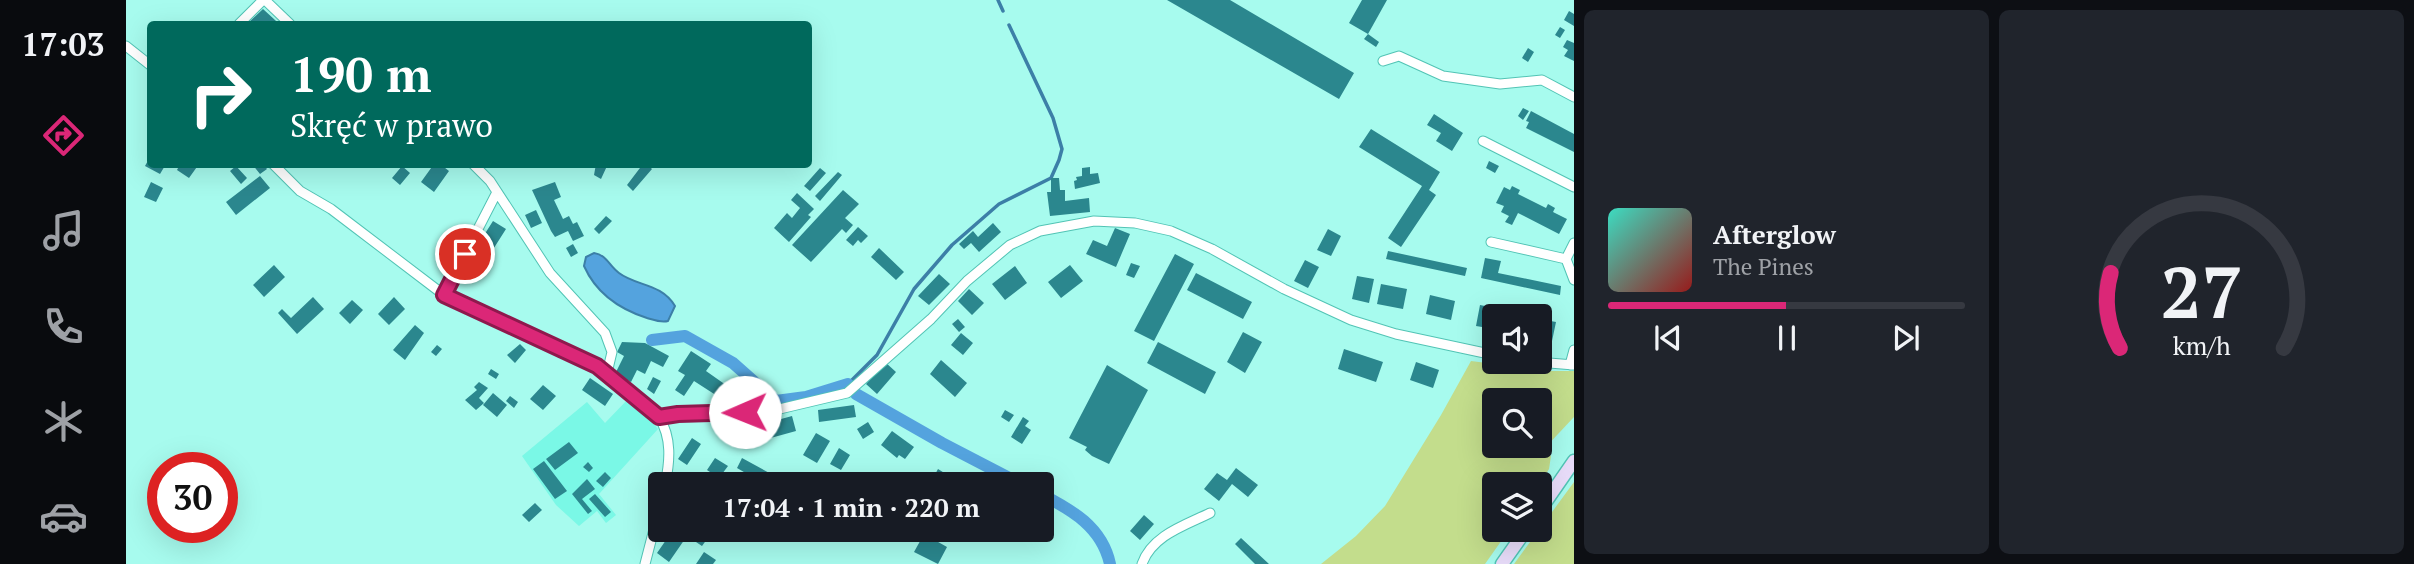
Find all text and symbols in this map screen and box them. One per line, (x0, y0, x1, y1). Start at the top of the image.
text: 17:03 (21, 23, 105, 65)
text: 190 m (290, 41, 432, 106)
icon: right (175, 49, 266, 140)
text: Skręć w prawo (290, 104, 493, 146)
icon: directions (39, 111, 88, 160)
icon: music (39, 206, 88, 255)
text: Afterglow (1713, 217, 1836, 251)
pin (435, 224, 495, 284)
icon: arrive (446, 235, 484, 273)
text: 27 (2160, 242, 2243, 339)
text: The Pines (1713, 251, 1814, 282)
icon: phone (39, 302, 88, 351)
map controls (1482, 304, 1552, 542)
button: sound (1482, 304, 1552, 374)
icon: previous (1649, 319, 1687, 357)
icon: pause (1768, 319, 1806, 357)
icon: next (1887, 319, 1925, 357)
text: km/h (2173, 329, 2231, 362)
position arrow (708, 375, 782, 449)
button: search (1482, 388, 1552, 458)
icon: climate (39, 397, 88, 446)
speed limit sign: 30 (147, 452, 238, 543)
button: layers (1482, 472, 1552, 542)
text: 17:04 · 1 min · 220 m (722, 490, 980, 524)
icon: car (39, 492, 88, 541)

